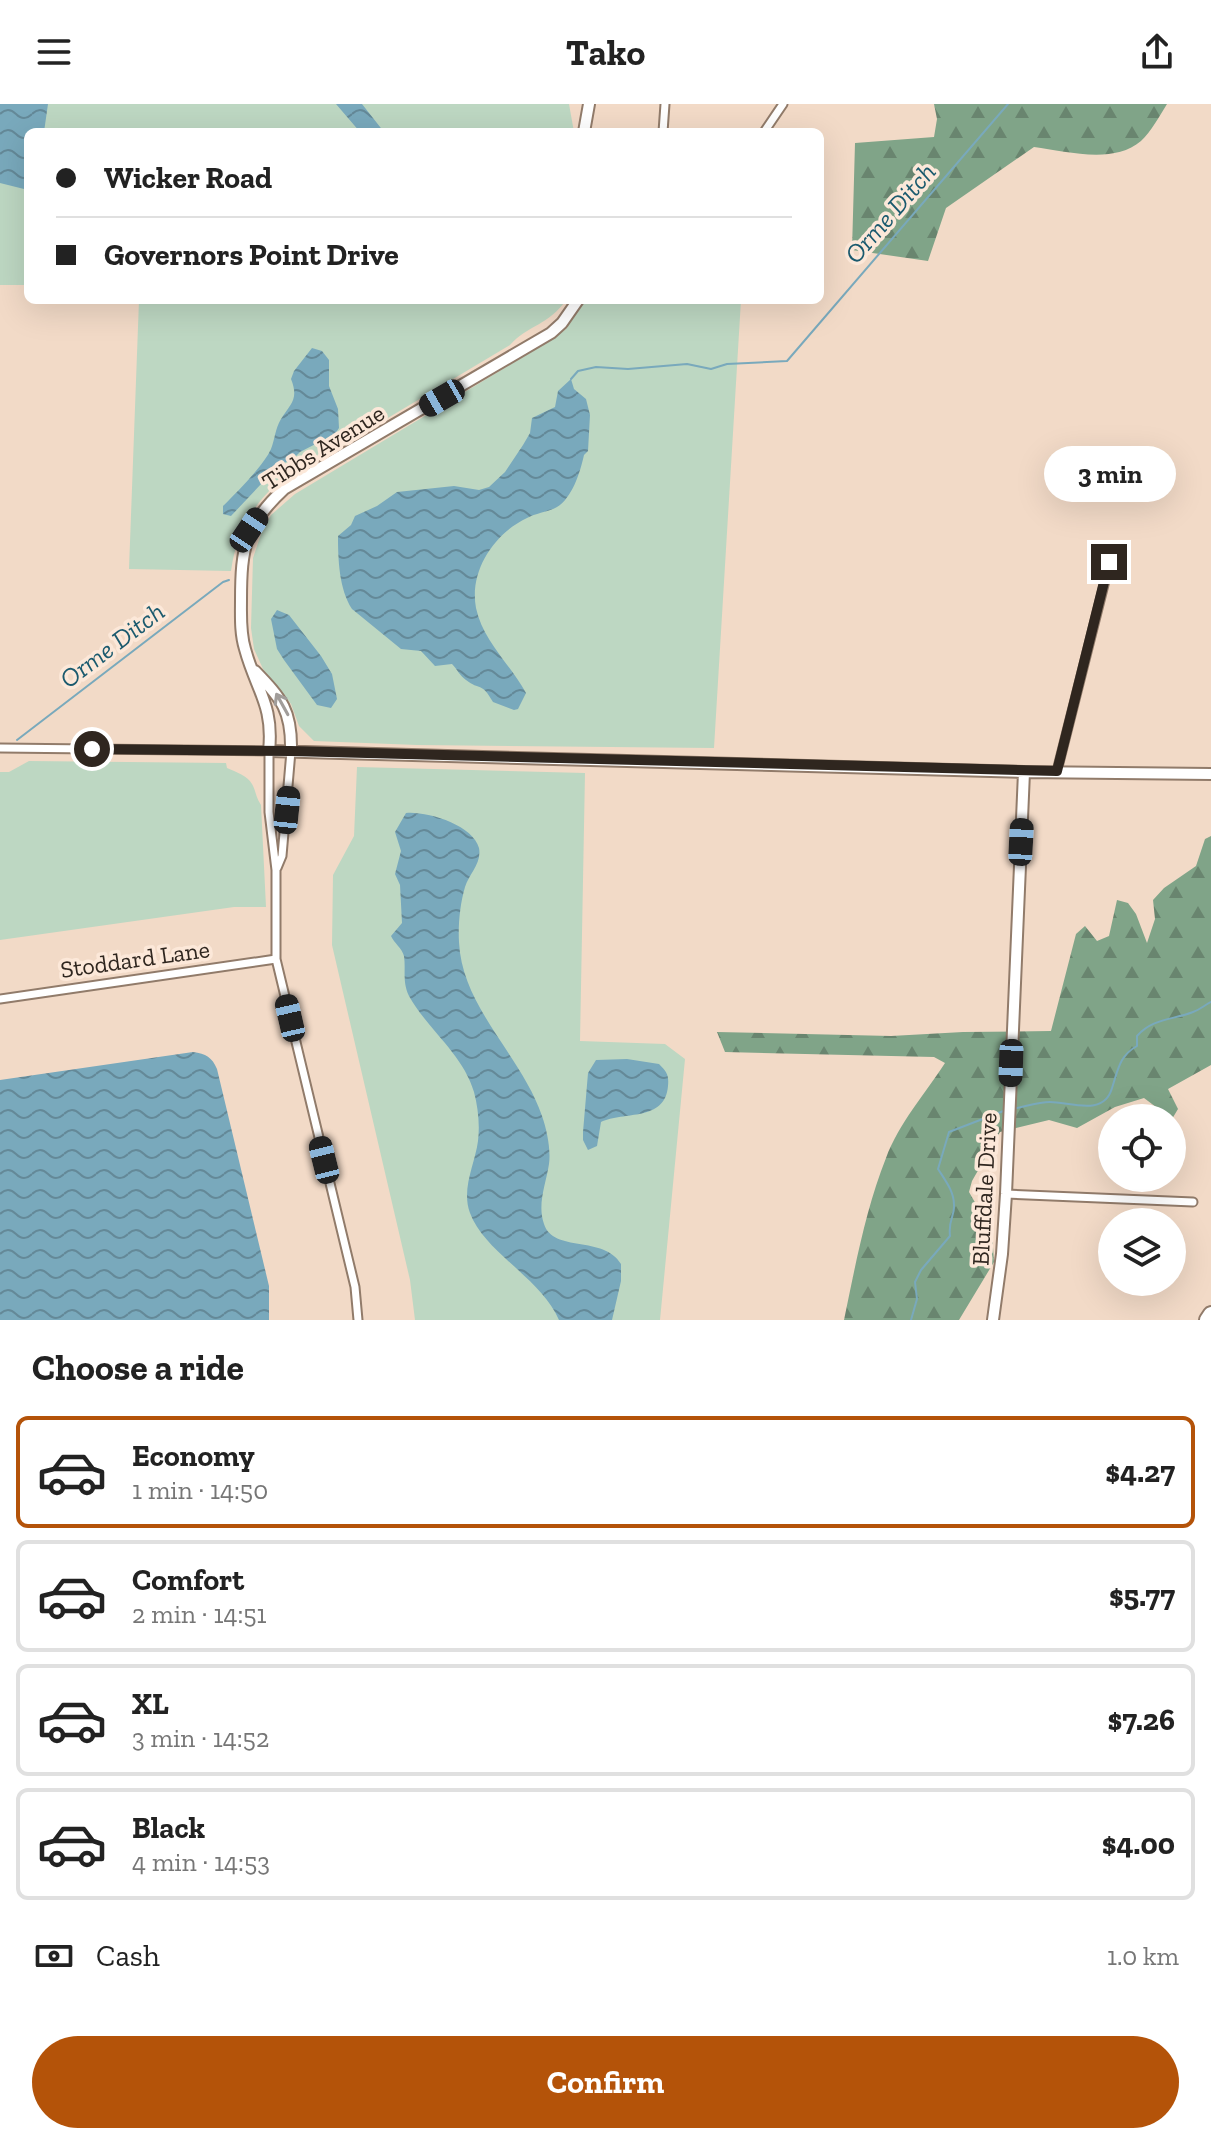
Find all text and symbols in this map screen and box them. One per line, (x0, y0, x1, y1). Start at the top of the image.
icon: menu (32, 30, 76, 74)
icon: share (1135, 30, 1179, 74)
text: Tako (566, 31, 645, 74)
water label: Orme Ditch (838, 156, 942, 270)
text: Wicker Road (104, 160, 272, 196)
text: Governors Point Drive (104, 237, 399, 273)
car (415, 376, 469, 420)
street label: Tibbs Avenue (257, 398, 389, 496)
callout: 3 min (1043, 446, 1175, 502)
text: 3 min (1078, 458, 1142, 490)
car (226, 503, 272, 557)
route end (1091, 544, 1127, 580)
water label: Orme Ditch (53, 595, 171, 695)
one-way arrow (274, 693, 290, 716)
route start (74, 731, 110, 767)
car (273, 785, 301, 835)
car (1008, 817, 1034, 867)
street label: Stoddard Lane (59, 934, 211, 984)
car (273, 992, 307, 1044)
car (998, 1039, 1024, 1087)
map controls (1098, 1104, 1186, 1296)
button: locate (1098, 1104, 1186, 1192)
street label: Bluffdale Drive (966, 1112, 1002, 1266)
car (307, 1134, 341, 1186)
button: layers (1098, 1208, 1186, 1296)
text: Choose a ride (32, 1346, 244, 1389)
icon: car (36, 1436, 108, 1508)
text: Economy (132, 1438, 255, 1474)
text: $4.27 (1105, 1454, 1175, 1490)
text: 1 min · 14:50 (132, 1474, 268, 1506)
icon: car (36, 1560, 108, 1632)
text: Comfort (132, 1562, 244, 1598)
text: $5.77 (1109, 1578, 1175, 1614)
text: 2 min · 14:51 (132, 1598, 267, 1630)
icon: car (36, 1684, 108, 1756)
text: XL (132, 1686, 169, 1722)
text: $7.26 (1108, 1702, 1175, 1738)
text: 3 min · 14:52 (132, 1722, 269, 1754)
icon: car (36, 1808, 108, 1880)
text: Black (132, 1810, 205, 1846)
text: $4.00 (1102, 1826, 1175, 1862)
text: 4 min · 14:53 (132, 1846, 270, 1878)
icon: cash (32, 1934, 76, 1978)
text: Cash (96, 1938, 160, 1974)
text: 1.0 km (1107, 1940, 1179, 1972)
button: Confirm (32, 2036, 1179, 2128)

